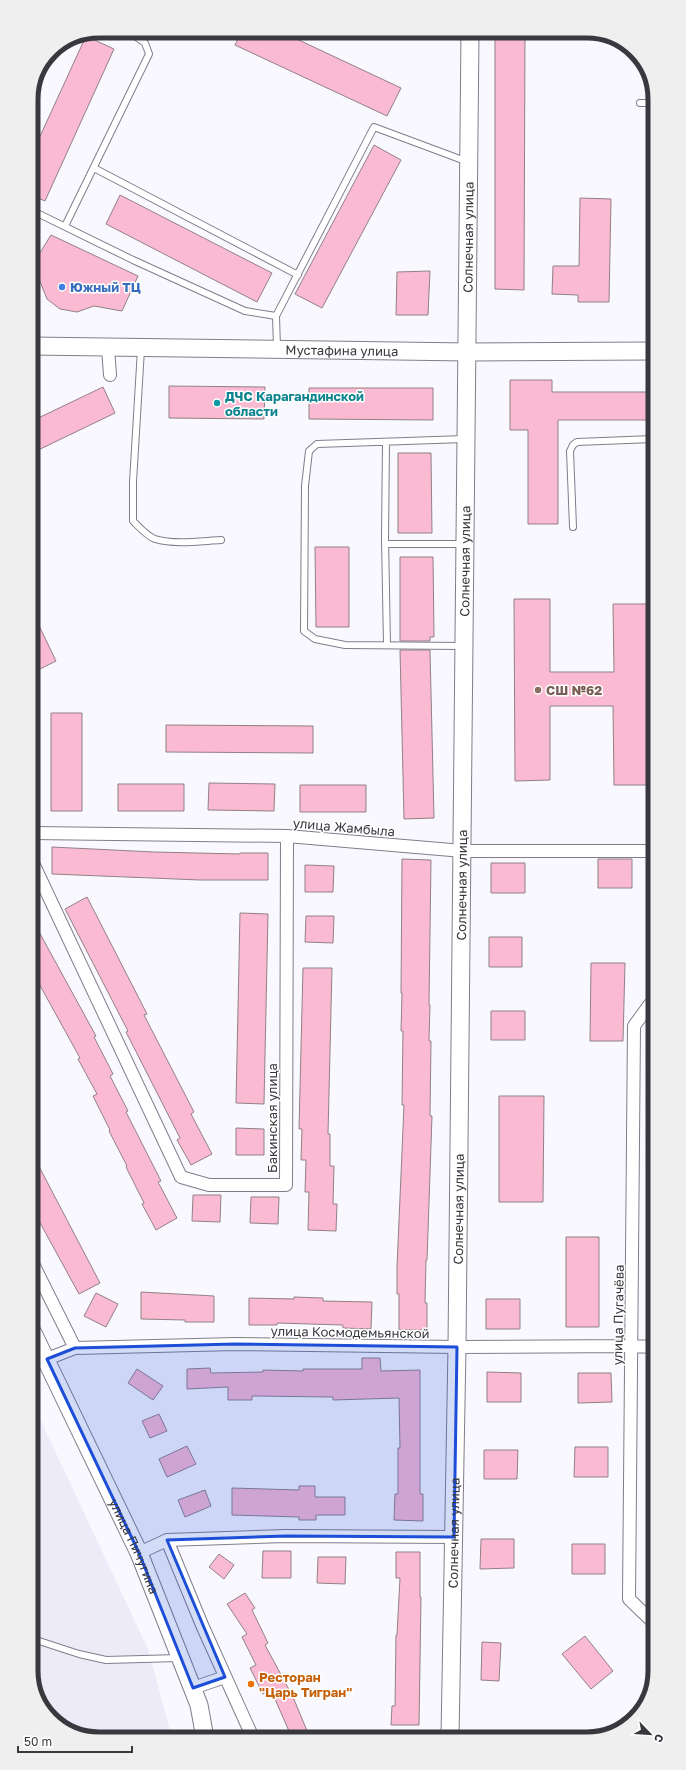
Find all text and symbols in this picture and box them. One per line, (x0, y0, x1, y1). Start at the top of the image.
street label: Солнечная улица (459, 182, 477, 293)
place label: Южный ТЦ (70, 279, 141, 295)
marker: Южный ТЦ (57, 282, 67, 292)
street label: Мустафина улица (285, 341, 399, 359)
place label: ДЧС Карагандинской области (225, 388, 364, 419)
marker: ДЧС Карагандинской области (212, 398, 222, 408)
street label: Солнечная улица (456, 506, 473, 617)
place label: СШ №62 (546, 682, 602, 698)
marker: СШ №62 (533, 685, 543, 695)
street label: улица Жамбыла (292, 815, 396, 839)
street label: Солнечная улица (453, 830, 470, 941)
street label: Бакинская улица (264, 1063, 280, 1173)
street label: Солнечная улица (450, 1154, 467, 1265)
street label: улица Пугачёва (609, 1264, 627, 1366)
street label: улица Космодемьянской (270, 1323, 430, 1341)
street label: Солнечная улица (445, 1477, 463, 1589)
street label: улица Пичугина (106, 1496, 162, 1596)
place label: Ресторан "Царь Тигран" (259, 1669, 352, 1700)
marker: Ресторан "Царь Тигран" (246, 1679, 256, 1689)
north arrow (630, 1714, 670, 1754)
scale bar (18, 1728, 132, 1754)
text: С (652, 1732, 667, 1745)
text: 50 m (24, 1734, 52, 1749)

